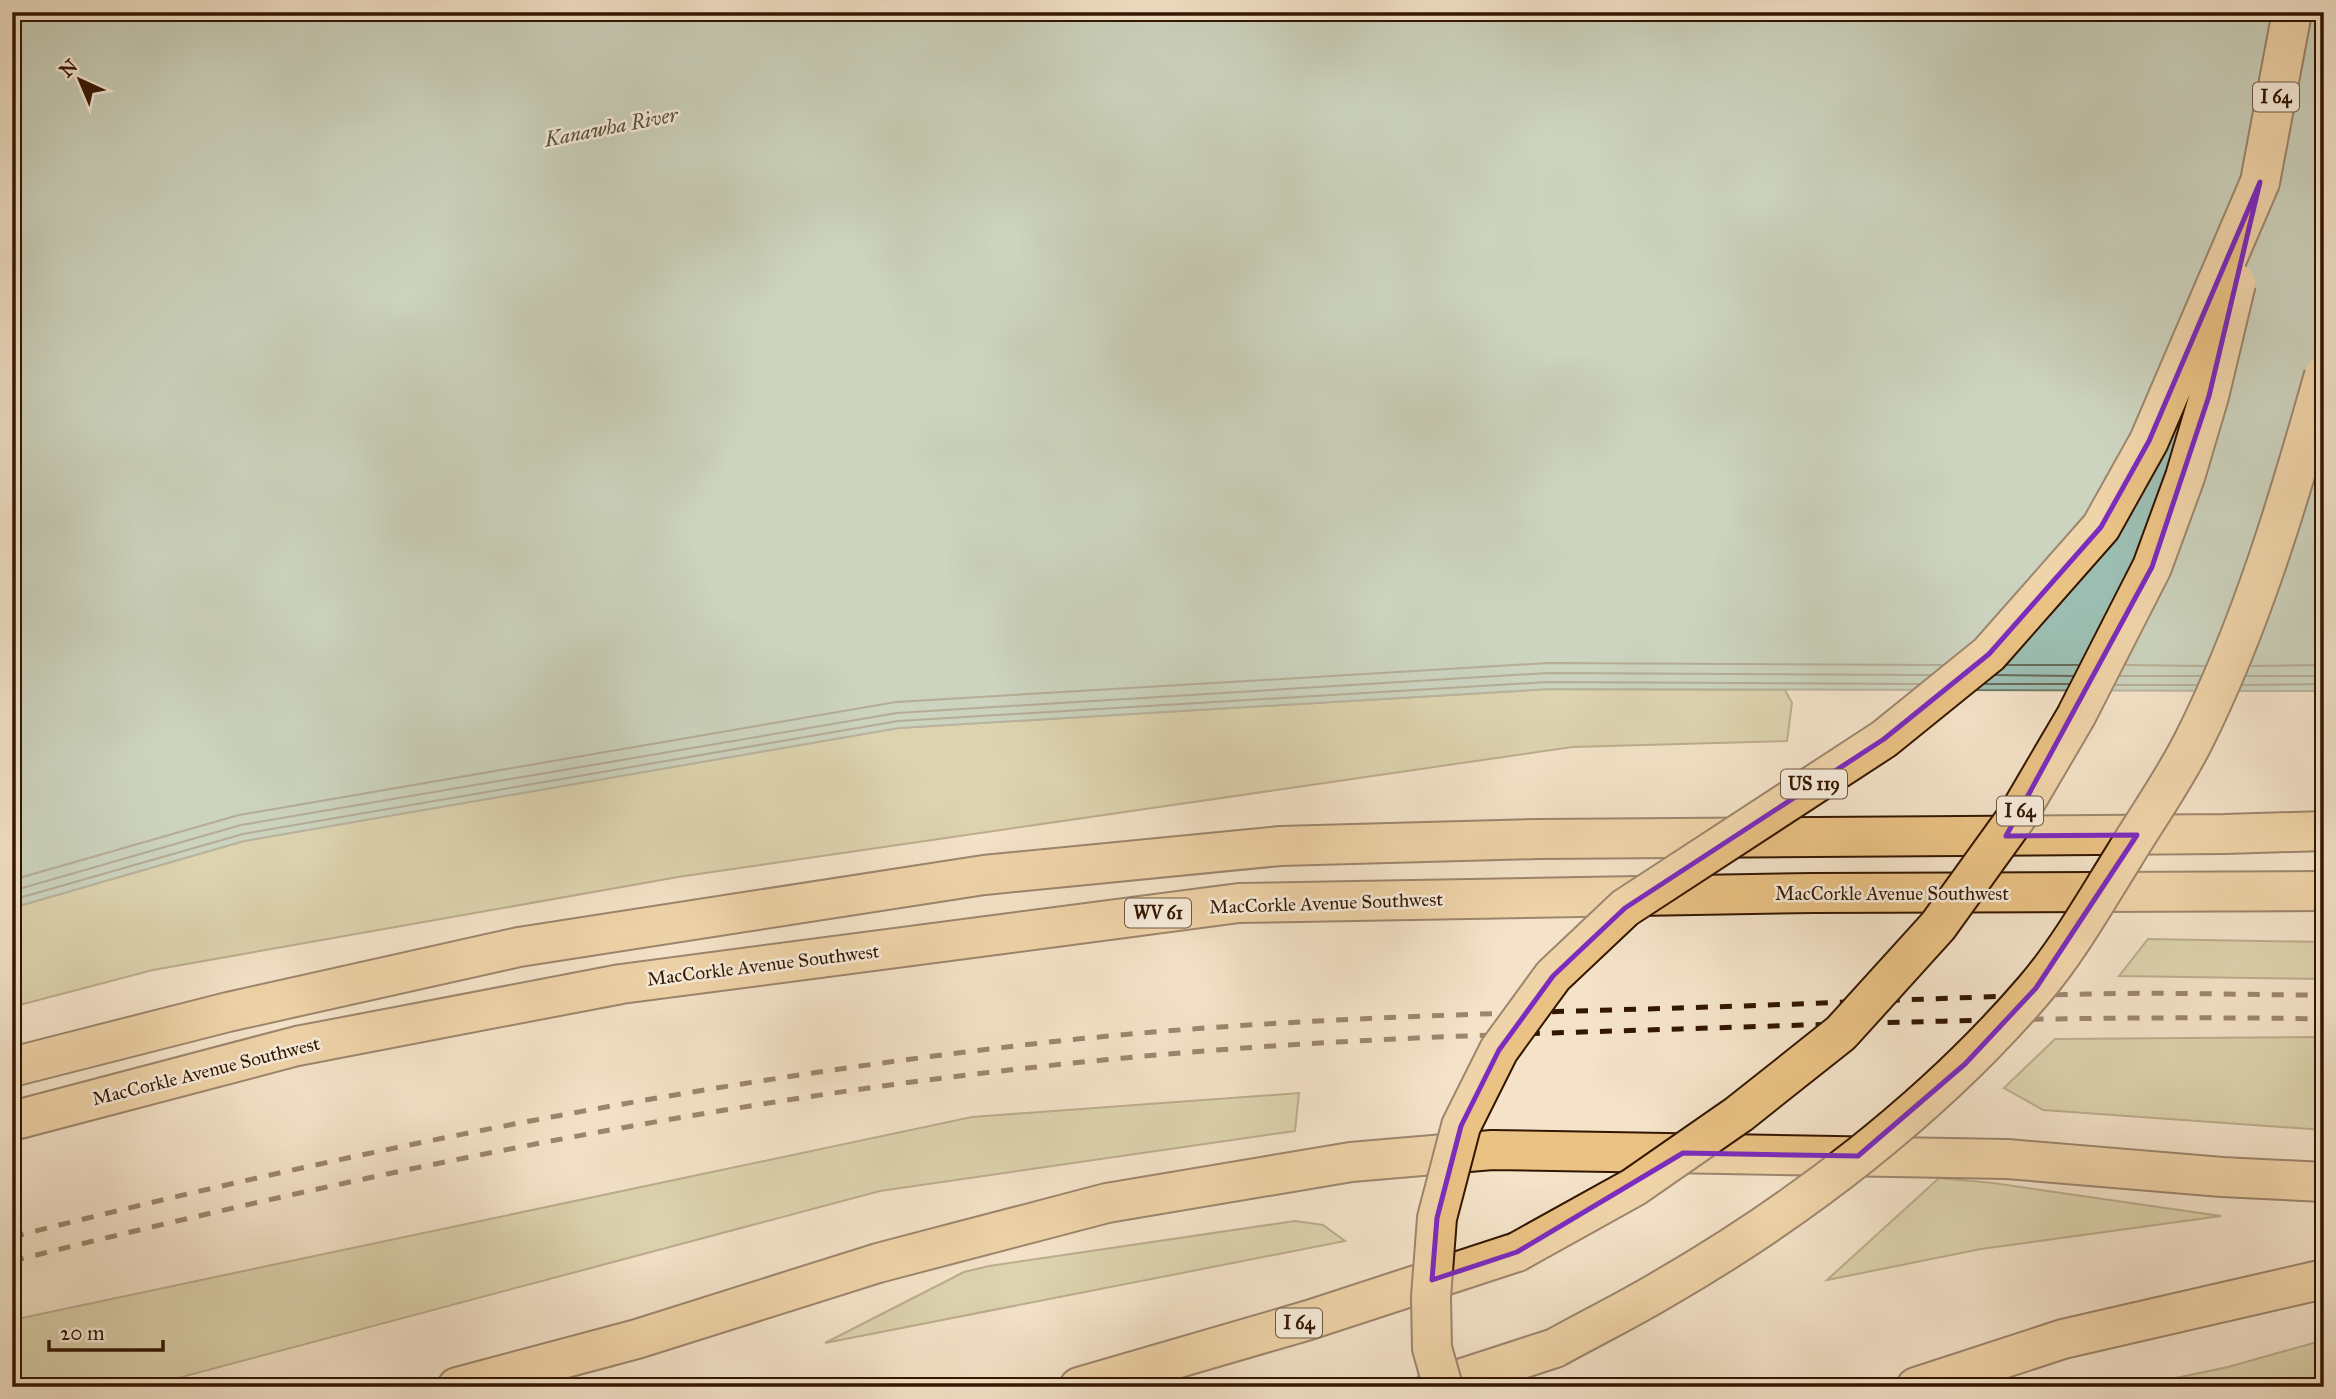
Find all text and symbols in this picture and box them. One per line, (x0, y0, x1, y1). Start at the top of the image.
north arrow (46, 46, 116, 116)
text: N (55, 54, 82, 82)
road number: I 64 (2253, 82, 2299, 112)
water label: Kanawha River (541, 101, 681, 153)
road number: US 119 (1781, 770, 1847, 798)
road number: I 64 (1997, 796, 2043, 826)
street label: MacCorkle Avenue Southwest (1775, 882, 2009, 905)
street label: MacCorkle Avenue Southwest (1209, 887, 1444, 919)
road number: WV 61 (1125, 898, 1191, 928)
street label: MacCorkle Avenue Southwest (645, 939, 881, 991)
street label: MacCorkle Avenue Southwest (90, 1031, 323, 1110)
scale bar (49, 1308, 163, 1352)
road number: I 64 (1276, 1308, 1322, 1338)
text: 20 m (60, 1320, 105, 1346)

